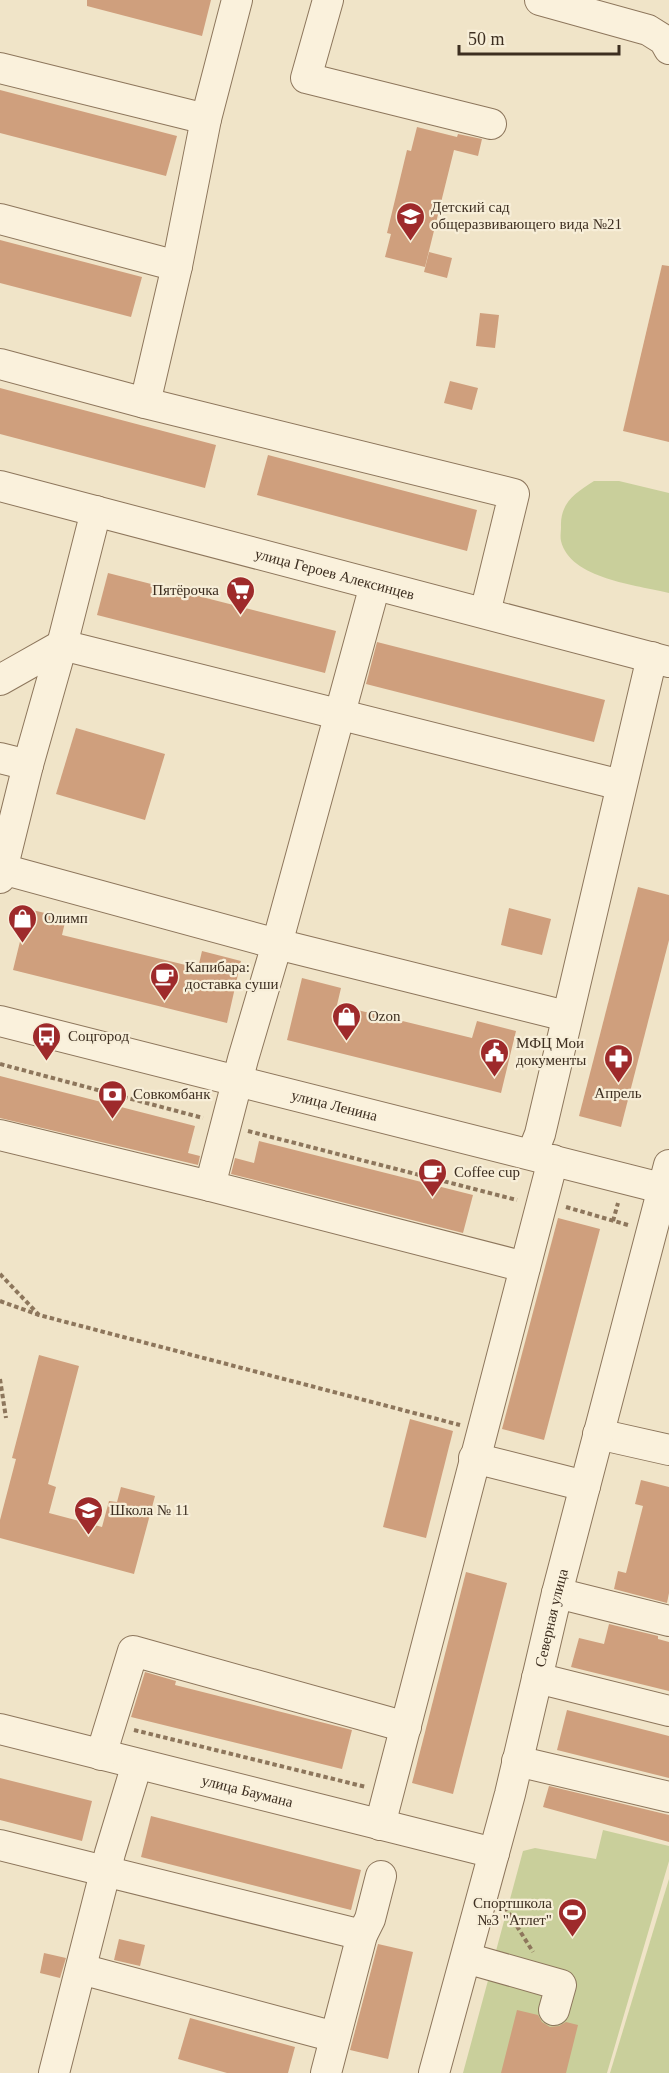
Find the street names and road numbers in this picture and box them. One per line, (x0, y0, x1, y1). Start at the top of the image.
street label: улица Героев Алексинцев (253, 545, 416, 603)
street label: улица Ленина (290, 1087, 380, 1124)
street label: Северная улица (532, 1567, 571, 1669)
street label: улица Баумана (200, 1772, 295, 1810)

